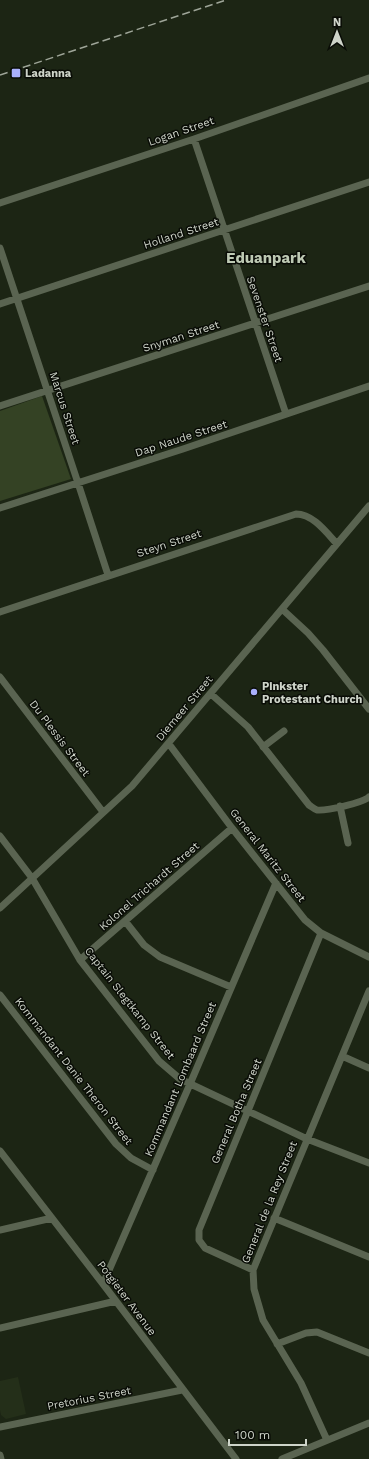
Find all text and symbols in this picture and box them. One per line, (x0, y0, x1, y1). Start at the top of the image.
north arrow (317, 12, 357, 52)
text: N (333, 16, 341, 29)
marker: Ladanna (10, 67, 22, 79)
place label: Ladanna (25, 67, 72, 80)
street label: Logan Street (147, 114, 216, 149)
street label: Holland Street (142, 215, 221, 252)
district label: Eduanpark (226, 249, 307, 267)
street label: Sevenster Street (244, 275, 285, 364)
street label: Snyman Street (141, 318, 221, 355)
street label: Marcus Street (47, 370, 82, 446)
street label: Dap Naude Street (134, 417, 229, 459)
street label: Steyn Street (135, 527, 203, 560)
street label: Diemeer Street (153, 673, 216, 744)
place label: Pinkster Protestant Church (262, 680, 363, 706)
marker: Pinkster Protestant Church (249, 687, 259, 697)
street label: Du Plessis Street (27, 698, 93, 779)
street label: General Maritz Street (227, 806, 308, 905)
street label: Kolonel Trichardt Street (97, 839, 202, 933)
street label: Captain Slegtkamp Street (82, 945, 178, 1062)
street label: Kommandant Danie Theron Street (12, 995, 135, 1148)
street label: Kommandant Lombaard Street (142, 1000, 219, 1158)
street label: General Botha Street (208, 1056, 265, 1166)
street label: General de la Rey Street (239, 1139, 300, 1265)
street label: Potgieter Avenue (94, 1258, 159, 1338)
street label: Pretorius Street (46, 1384, 133, 1413)
scale bar (229, 1421, 306, 1447)
text: 100 m (235, 1428, 270, 1442)

